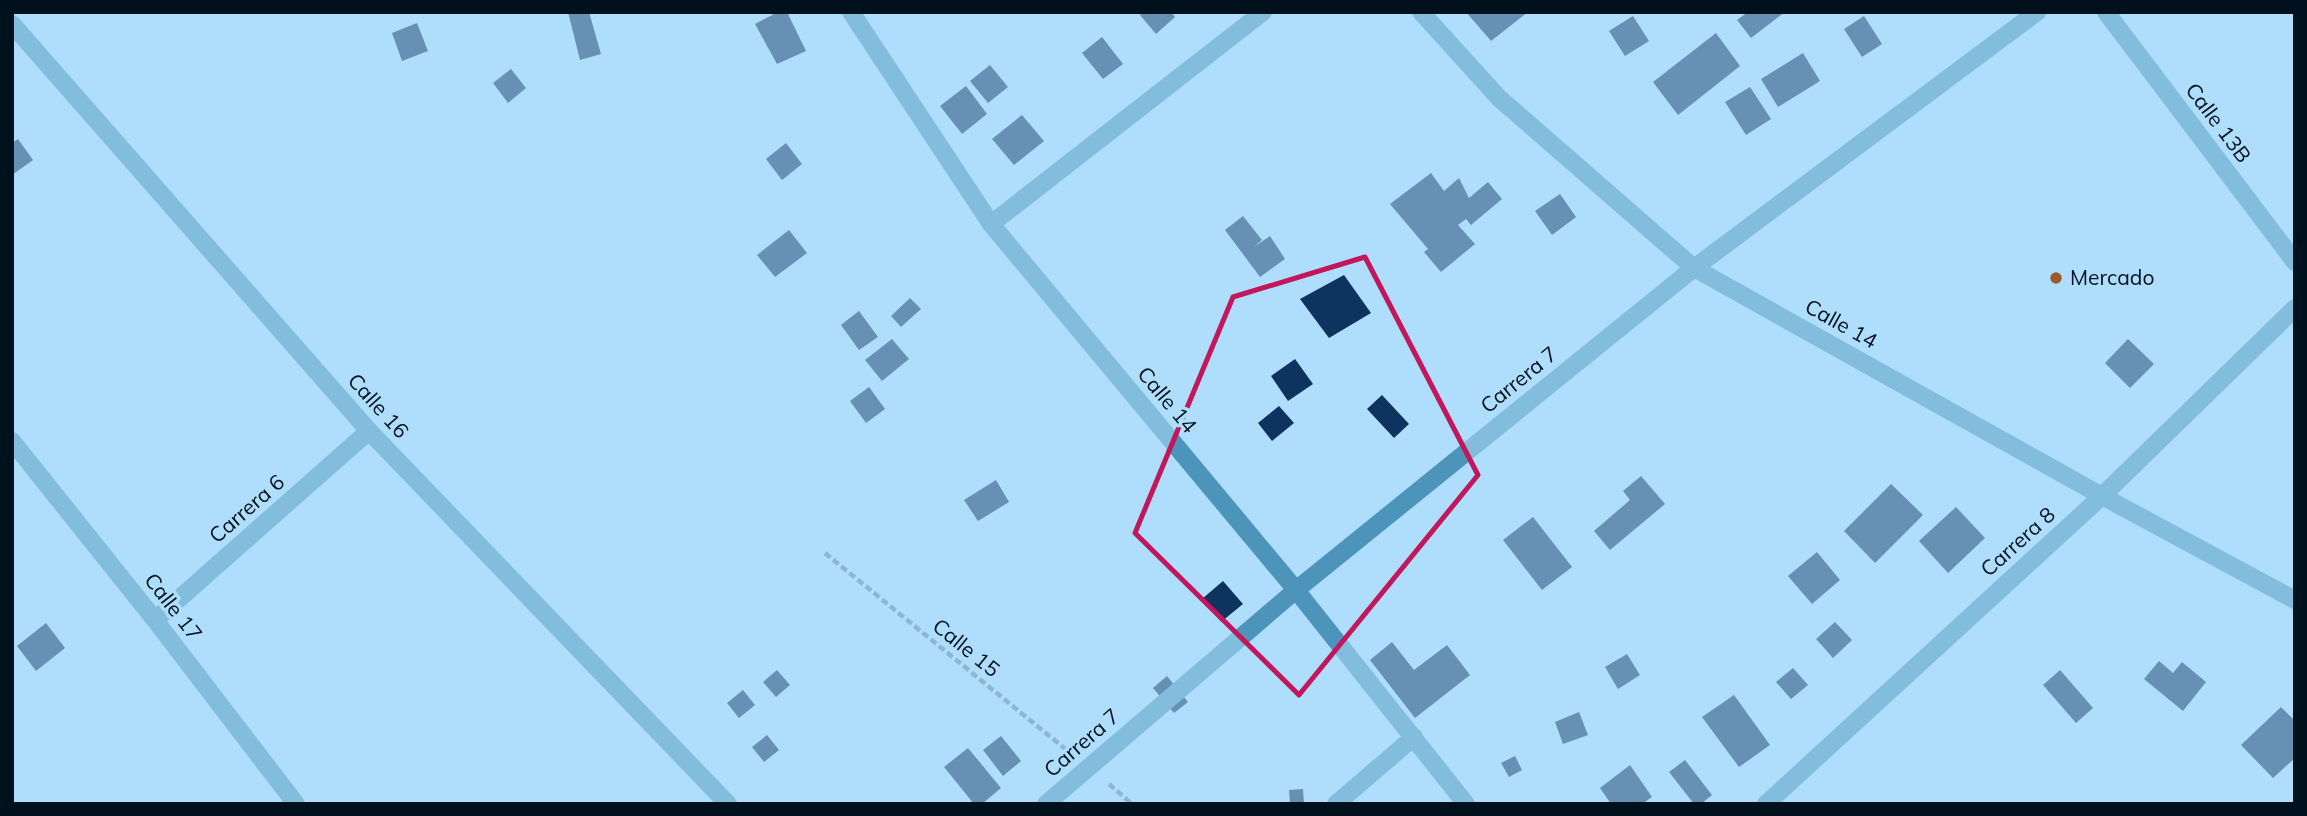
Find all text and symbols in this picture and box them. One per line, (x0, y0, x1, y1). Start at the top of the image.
street label: Calle 13B (2180, 77, 2257, 167)
place label: Mercado (2070, 264, 2154, 290)
marker: Mercado (2048, 270, 2064, 286)
street label: Calle 14 (1801, 293, 1883, 354)
street label: Carrera 7 (1475, 340, 1562, 418)
street label: Calle 14 (1133, 361, 1203, 438)
street label: Calle 16 (343, 367, 415, 443)
street label: Carrera 6 (203, 468, 289, 548)
street label: Carrera 8 (1975, 501, 2060, 581)
street label: Calle 17 (139, 567, 208, 645)
street label: Calle 15 (928, 612, 1005, 682)
street label: Carrera 7 (1038, 702, 1124, 782)

